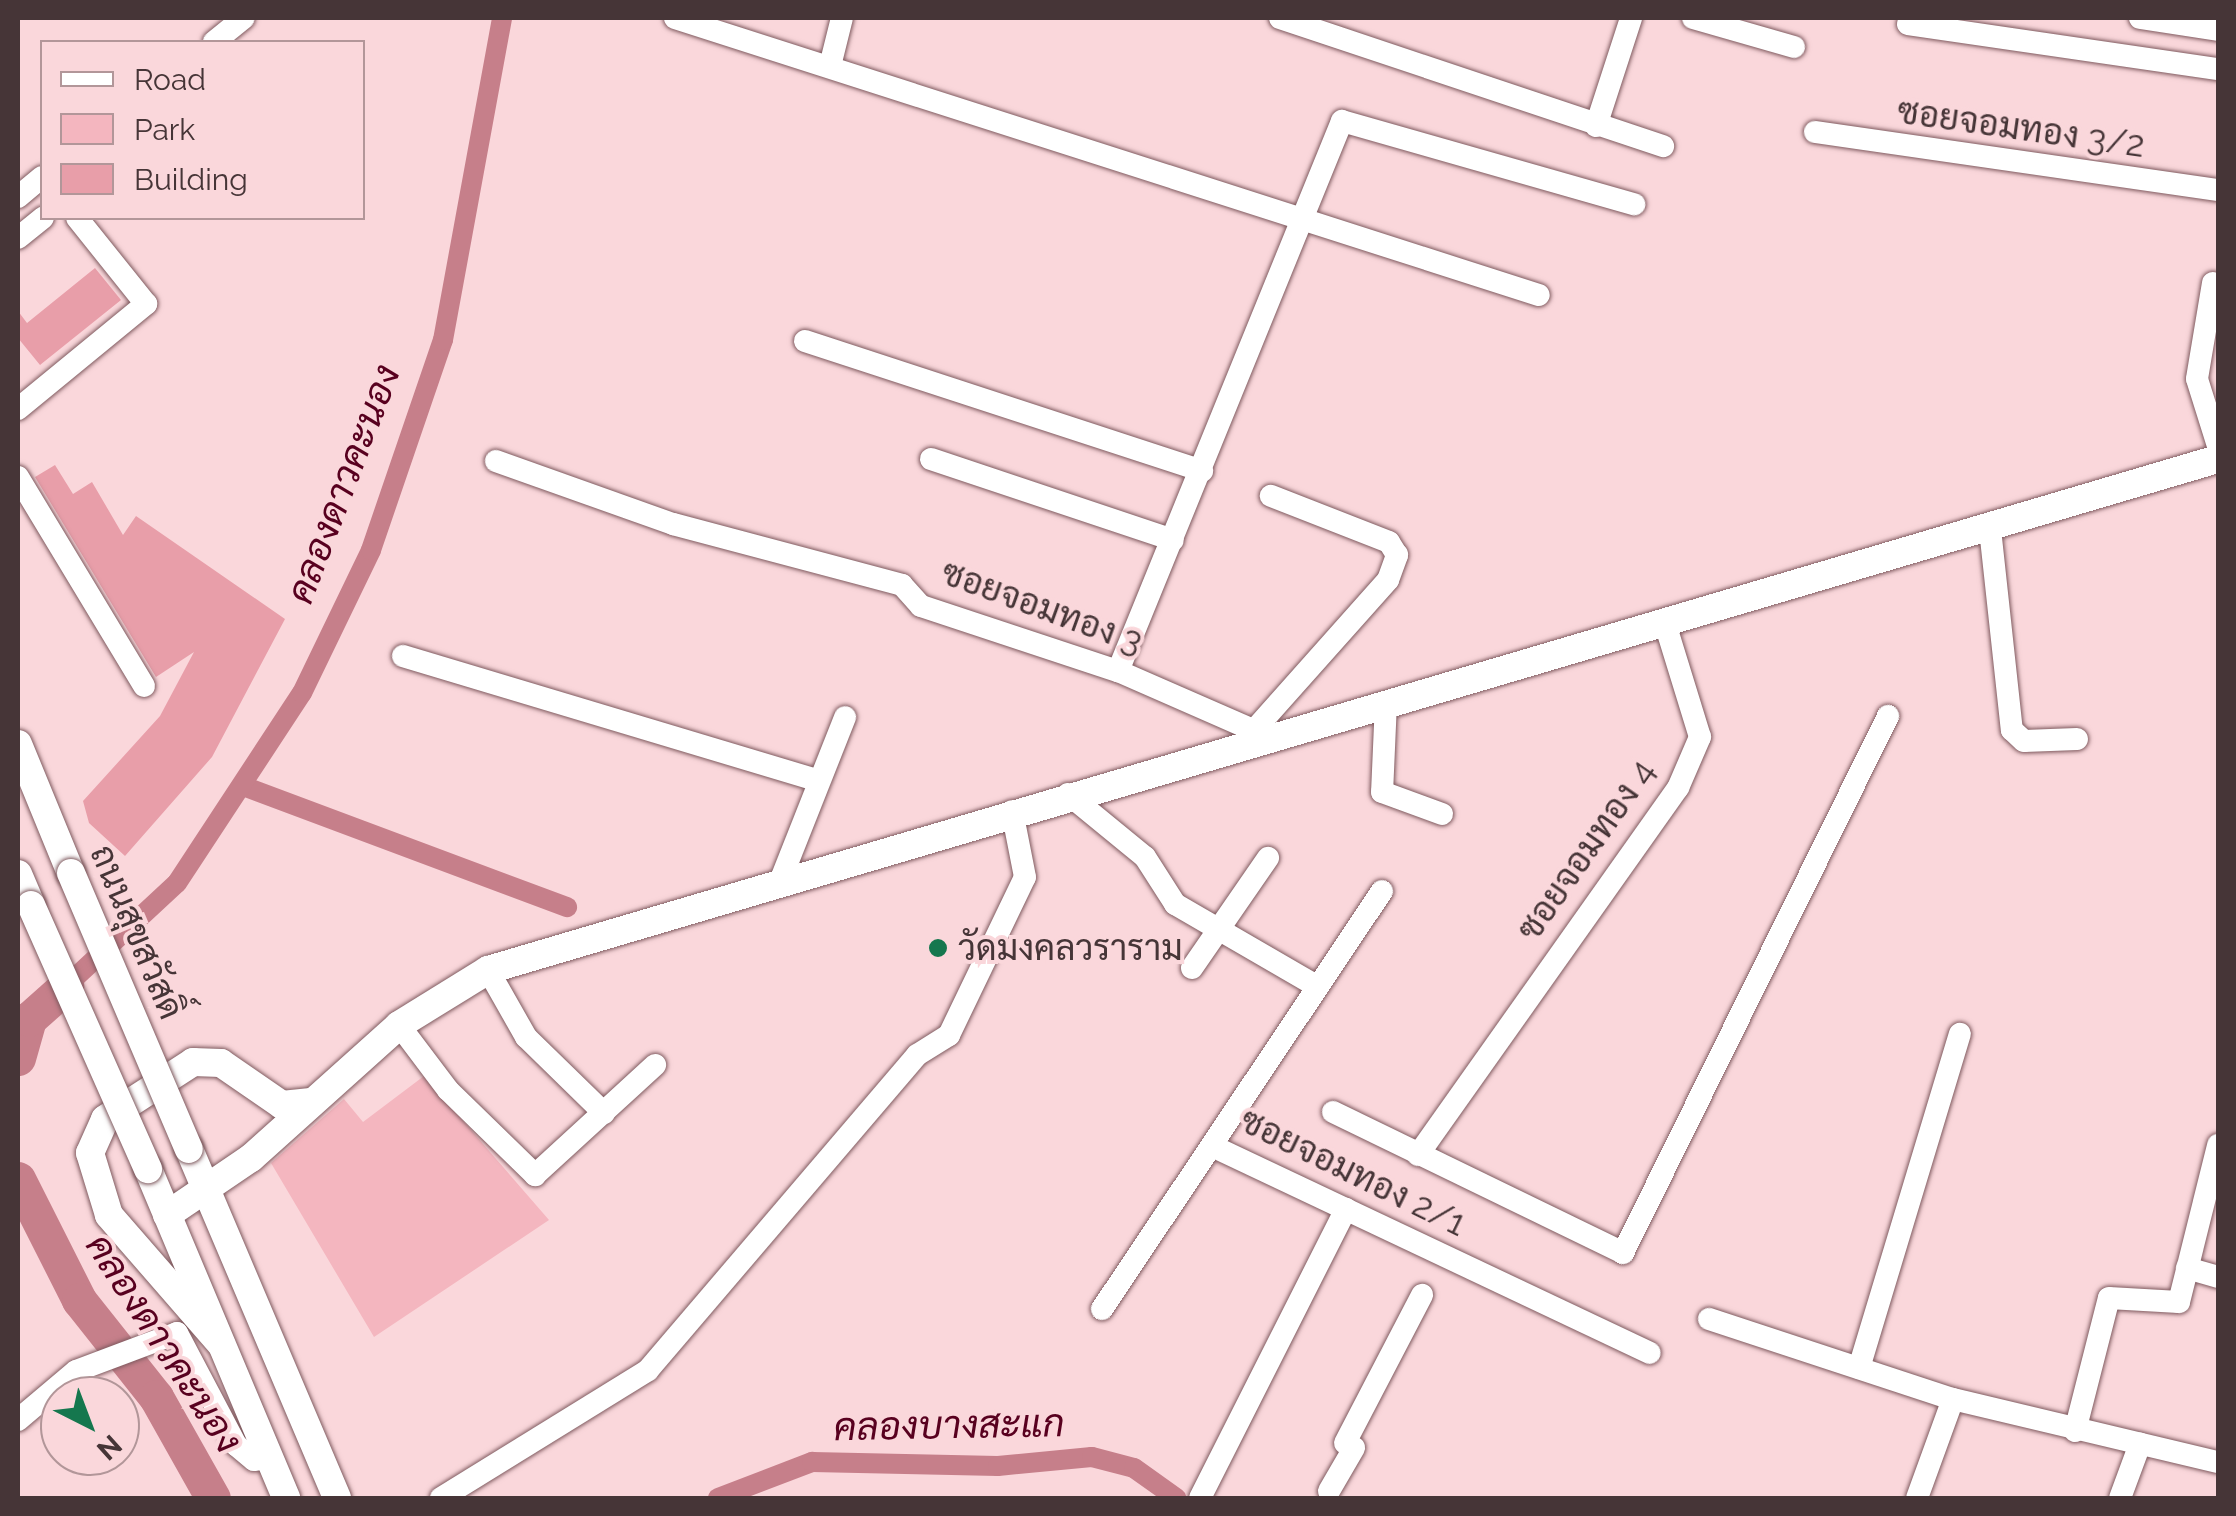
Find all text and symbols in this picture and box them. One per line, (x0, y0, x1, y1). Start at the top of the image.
legend (40, 40, 365, 220)
text: Road (134, 62, 206, 97)
street label: ซอยจอมทอง 3/2 (1895, 90, 2147, 166)
text: Park (134, 112, 195, 147)
text: Building (134, 162, 248, 197)
water label: คลองดาวคะนอง (277, 358, 409, 610)
street label: ซอยจอมทอง 3 (936, 551, 1148, 663)
street label: ซอยจอมทอง 4 (1508, 751, 1664, 949)
street label: ถนนสุขสวัสดิ์ (81, 839, 193, 1025)
place label: วัดมงคลวราราม (958, 927, 1183, 969)
marker: วัดมงคลวราราม (927, 937, 949, 959)
street label: ซอยจอมทอง 2/1 (1233, 1099, 1473, 1245)
water label: คลองดาวคะนอง (76, 1225, 252, 1461)
north arrow (40, 1376, 140, 1476)
water label: คลองบางสะแก (833, 1400, 1065, 1450)
text: N (90, 1428, 128, 1467)

